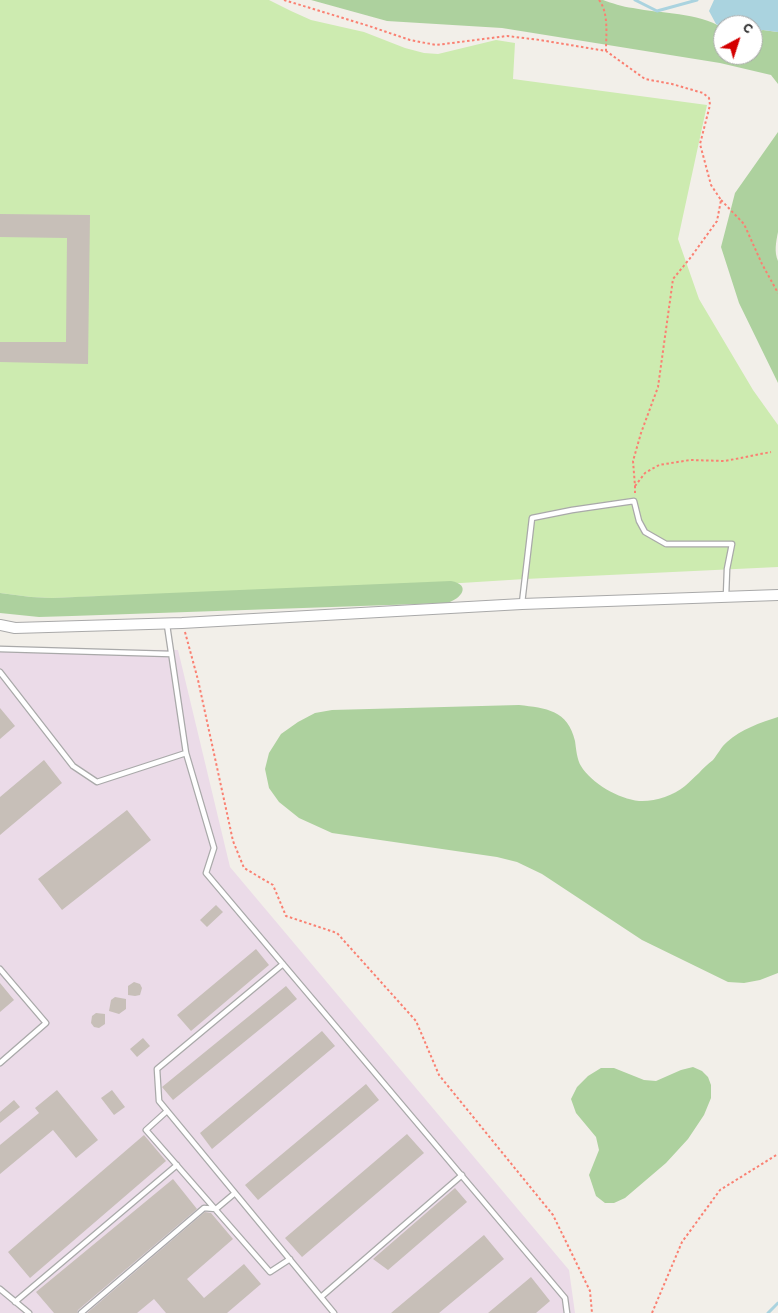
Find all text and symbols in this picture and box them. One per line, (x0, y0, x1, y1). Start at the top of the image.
north arrow (713, 15, 763, 65)
text: С (738, 19, 756, 38)

